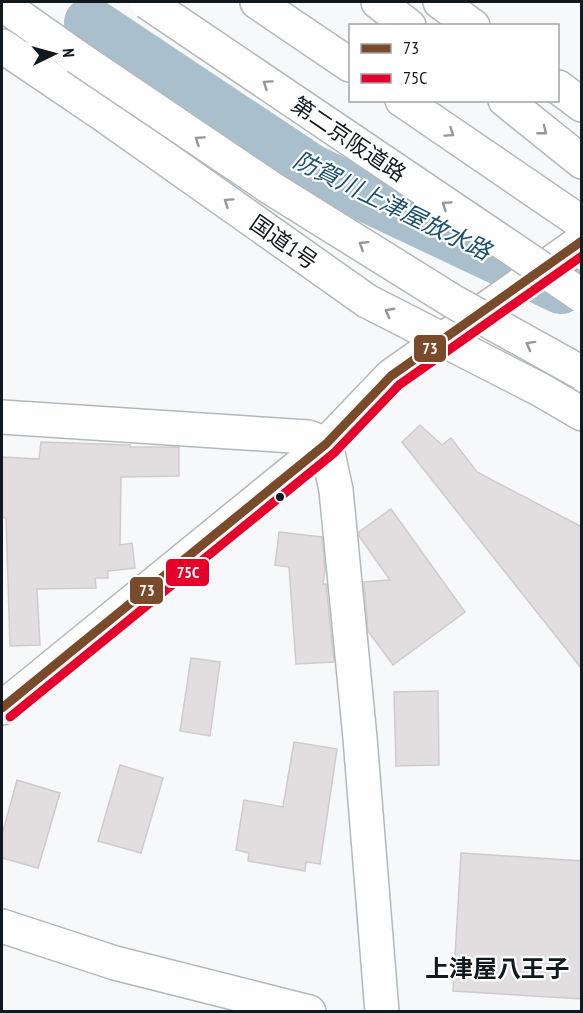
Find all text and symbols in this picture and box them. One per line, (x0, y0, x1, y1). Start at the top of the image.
north arrow (24, 24, 84, 84)
legend (349, 24, 559, 102)
text: 73 (403, 36, 419, 59)
text: N (59, 48, 79, 58)
text: 75C (403, 66, 427, 89)
one-way arrow (263, 80, 274, 91)
street label: 第二京阪道路 (286, 90, 412, 188)
one-way arrow (537, 123, 548, 134)
one-way arrow (444, 126, 455, 137)
one-way arrow (194, 136, 205, 147)
water label: 防賀川上津屋放水路 (288, 144, 498, 268)
one-way arrow (223, 198, 234, 209)
one-way arrow (442, 201, 453, 212)
street label: 国道1号 (245, 209, 323, 275)
one-way arrow (358, 242, 369, 253)
one-way arrow (384, 308, 395, 319)
line badge: 73 (413, 334, 447, 363)
text: 73 (422, 338, 438, 358)
one-way arrow (526, 340, 537, 352)
unlabelled marker (274, 491, 286, 503)
line badge: 75C (165, 558, 210, 587)
text: 75C (177, 562, 200, 582)
line badge: 73 (129, 576, 164, 605)
text: 73 (139, 580, 155, 600)
district label: 上津屋八王子 (425, 953, 569, 984)

